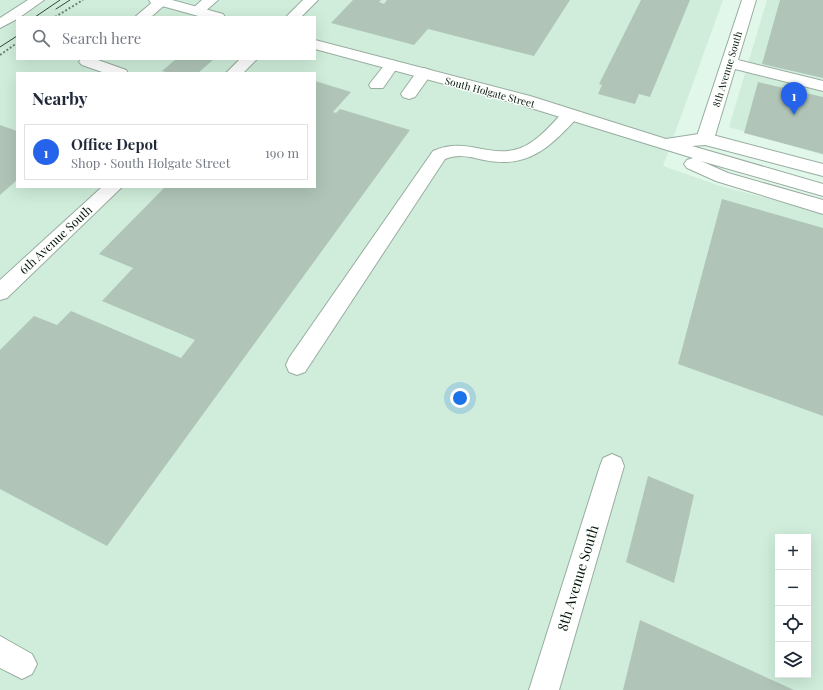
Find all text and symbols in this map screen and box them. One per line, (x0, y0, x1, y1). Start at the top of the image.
search box (16, 16, 316, 60)
icon: search (30, 27, 52, 49)
text: Search here (62, 28, 141, 48)
street label: 8th Avenue South (709, 29, 745, 109)
street label: South Holgate Street (444, 73, 537, 111)
pin: 1 (781, 82, 807, 115)
text: Nearby (32, 87, 87, 109)
text: Office Depot (71, 134, 158, 154)
text: 1 (44, 144, 48, 161)
text: 190 m (265, 144, 299, 161)
text: Shop · South Holgate Street (71, 154, 230, 171)
street label: 6th Avenue South (15, 201, 95, 277)
your location (450, 388, 470, 408)
street label: 8th Avenue South (552, 522, 603, 633)
map controls (775, 534, 811, 678)
button: + (775, 534, 811, 570)
button: − (775, 570, 811, 606)
button: locate (775, 606, 811, 642)
button: layers (775, 642, 811, 678)

